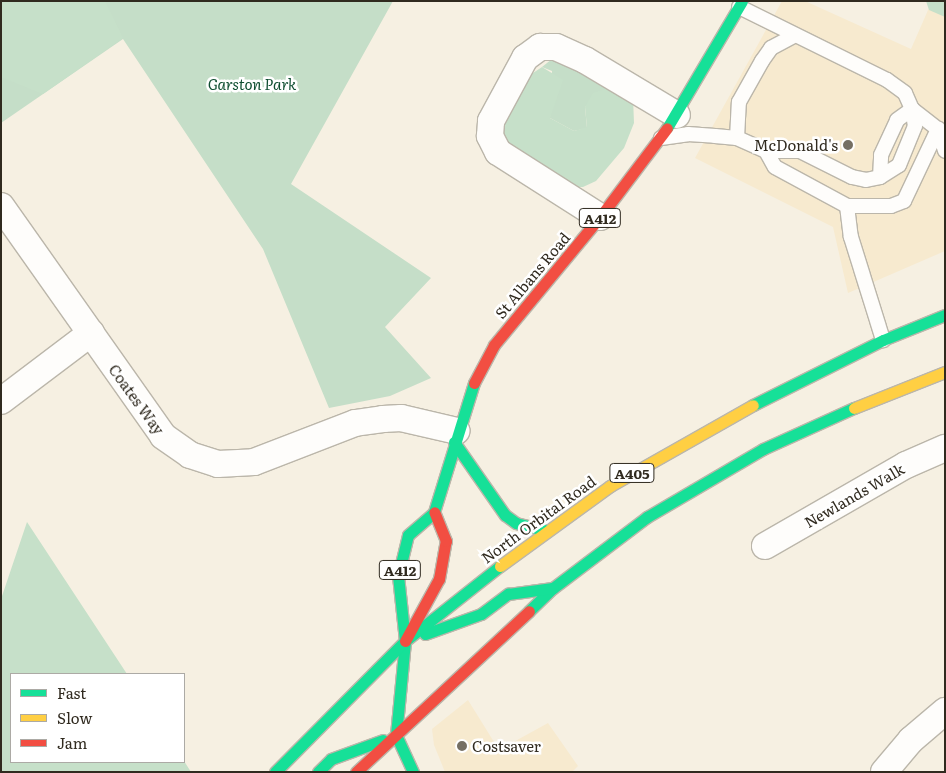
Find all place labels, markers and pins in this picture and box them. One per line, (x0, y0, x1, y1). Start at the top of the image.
place label: McDonald's (754, 136, 838, 154)
marker: McDonald's (842, 139, 854, 151)
place label: Costsaver (472, 737, 541, 755)
marker: Costsaver (456, 740, 468, 752)

